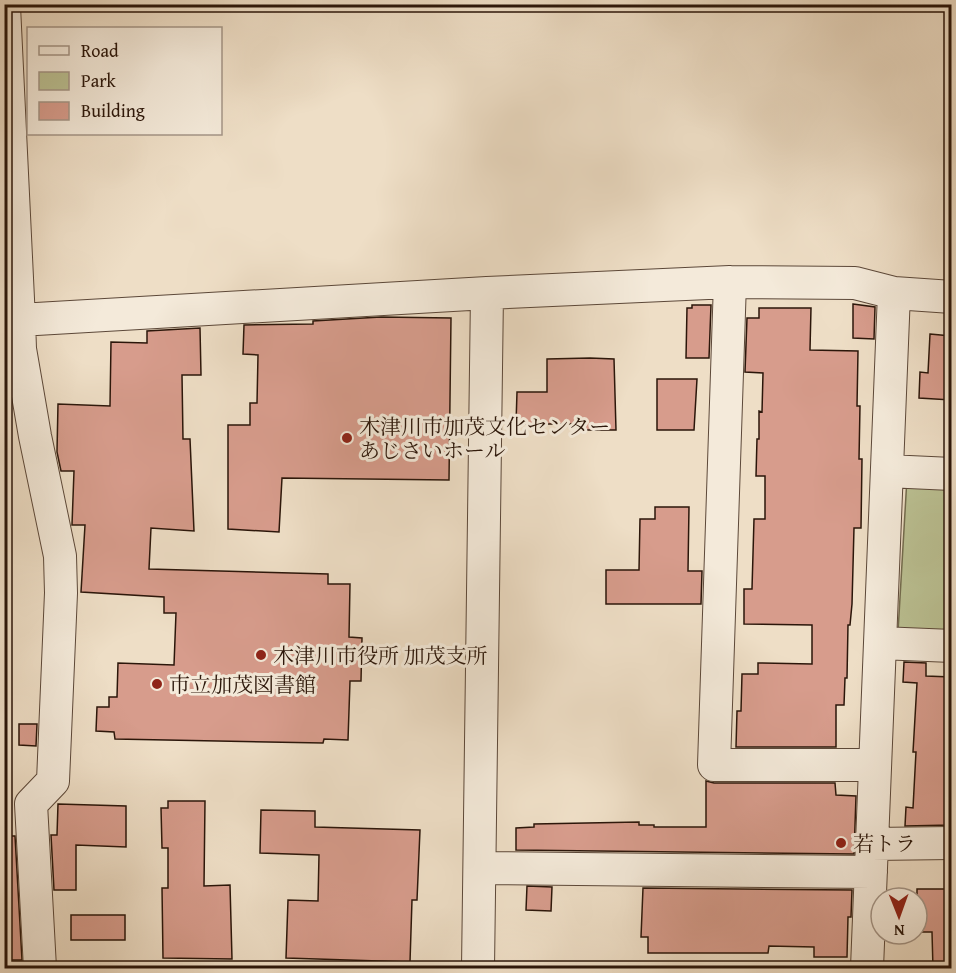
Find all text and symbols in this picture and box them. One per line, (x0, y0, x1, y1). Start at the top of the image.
legend (27, 27, 222, 135)
text: Road (81, 37, 119, 64)
text: Park (81, 67, 117, 94)
text: Building (81, 97, 145, 124)
place label: 木津川市加茂文化センター あじさいホール (359, 411, 610, 466)
marker: 木津川市加茂文化センター あじさいホール (340, 431, 354, 445)
place label: 木津川市役所 加茂支所 (273, 640, 488, 671)
marker: 木津川市役所 加茂支所 (254, 648, 268, 662)
place label: 市立加茂図書館 (169, 669, 316, 700)
marker: 市立加茂図書館 (150, 677, 164, 691)
place label: 若トラ (853, 828, 916, 859)
marker: 若トラ (834, 836, 848, 850)
north arrow (869, 886, 929, 946)
text: N (893, 919, 905, 943)

